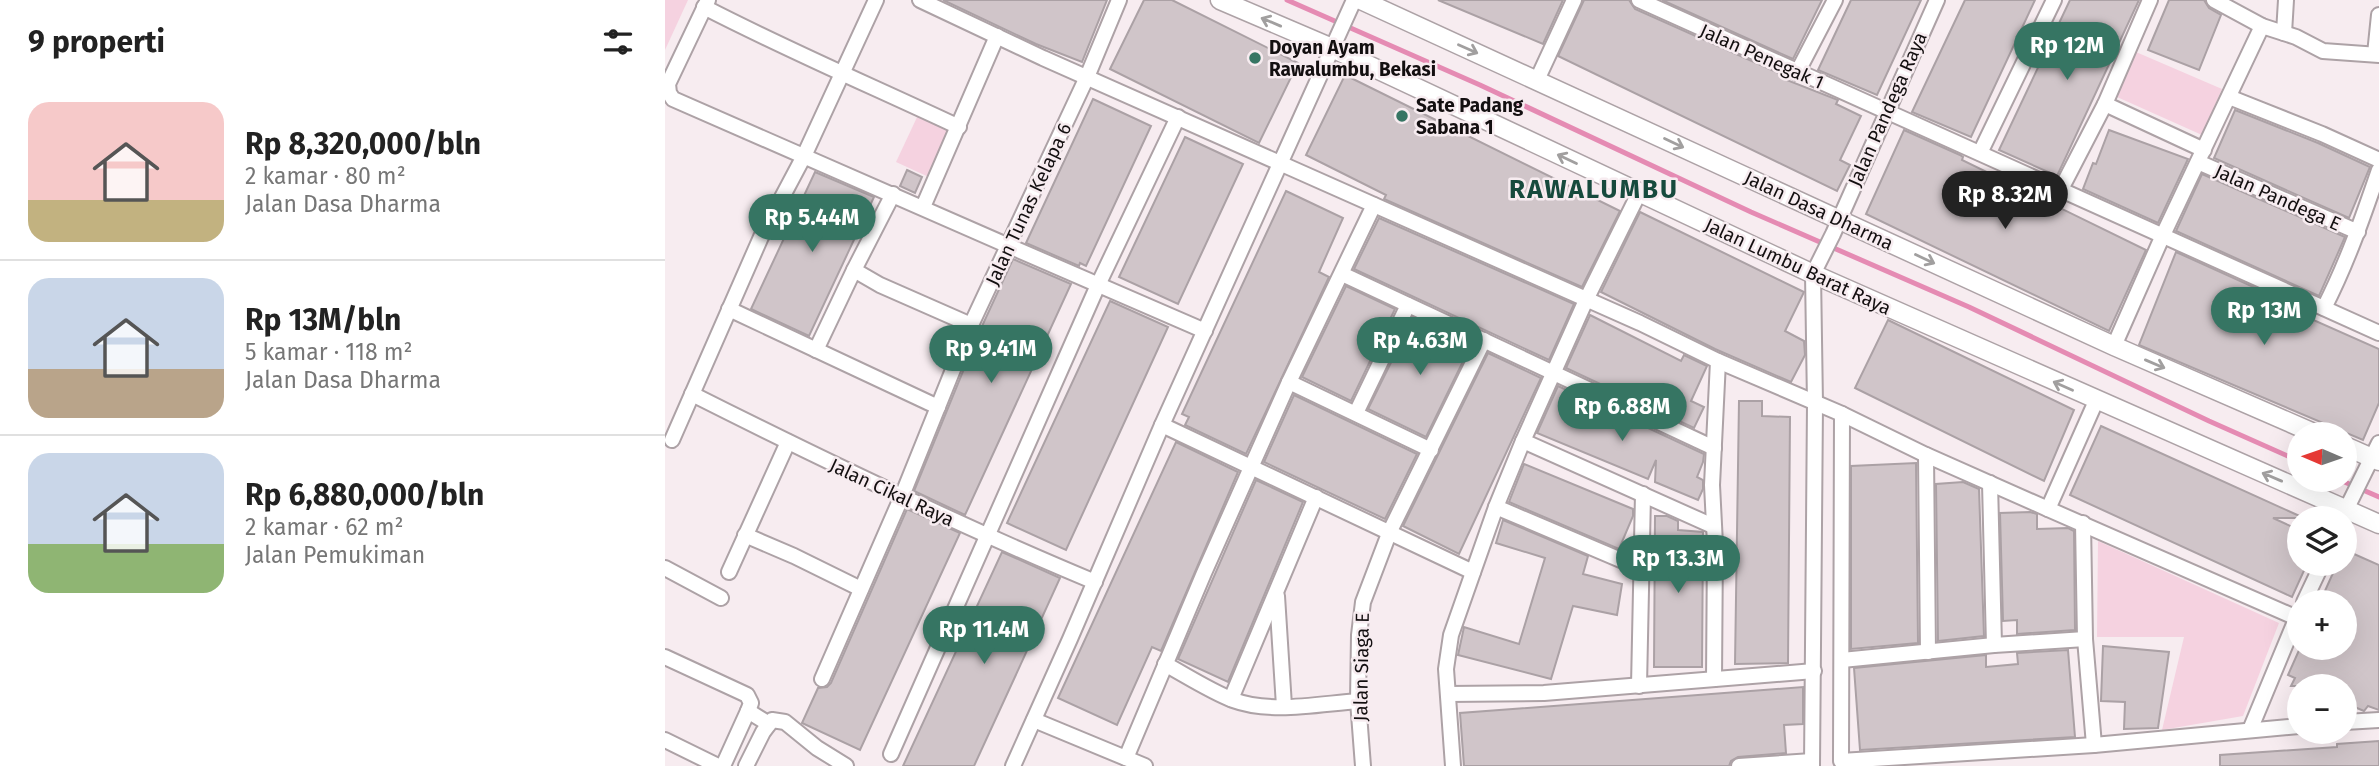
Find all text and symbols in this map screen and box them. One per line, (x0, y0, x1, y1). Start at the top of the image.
one-way arrow (1261, 15, 1283, 28)
street label: Jalan Penegak 1 (1696, 19, 1827, 94)
pin: Rp 12M (2010, 22, 2124, 82)
icon: filters (599, 23, 637, 61)
text: 9 properti (28, 24, 165, 60)
street label: Jalan Pandega Raya (1843, 28, 1932, 190)
text: Rp 12M (2030, 31, 2104, 59)
place label: Doyan Ayam Rawalumbu, Bekasi (1269, 36, 1436, 81)
one-way arrow (1457, 43, 1478, 56)
marker: Doyan Ayam Rawalumbu, Bekasi (1247, 50, 1263, 66)
place label: Sate Padang Sabana 1 (1416, 94, 1524, 139)
marker: Sate Padang Sabana 1 (1394, 108, 1410, 124)
street label: Jalan Tunas Kelapa 6 (981, 119, 1076, 289)
text: Rp 8,320,000/bln (245, 126, 481, 162)
icon: home (84, 130, 168, 214)
one-way arrow (1663, 137, 1684, 151)
one-way arrow (1557, 152, 1578, 165)
street label: Jalan Pandega E (2211, 159, 2345, 236)
text: 2 kamar · 80 m² (245, 162, 406, 190)
street label: Jalan Dasa Dharma (1741, 166, 1897, 255)
pin: Rp 8.32M (1933, 172, 2077, 231)
district label: RAWALUMBU (1509, 174, 1679, 205)
text: Rp 8.32M (1958, 180, 2052, 208)
text: Jalan Dasa Dharma (245, 190, 441, 218)
pin: Rp 5.44M (740, 194, 884, 254)
text: Rp 5.44M (765, 203, 859, 231)
street label: Jalan Lumbu Barat Raya (1701, 213, 1895, 320)
one-way arrow (1914, 253, 1936, 266)
pin: Rp 13M (2207, 288, 2321, 347)
text: Rp 13M (2227, 296, 2301, 324)
text: Rp 13M/bln (245, 302, 401, 338)
icon: home (84, 306, 168, 390)
pin: Rp 4.63M (1348, 318, 1492, 377)
pin: Rp 9.41M (919, 326, 1063, 385)
text: Rp 4.63M (1373, 326, 1467, 354)
text: Rp 9.41M (945, 334, 1037, 362)
text: 5 kamar · 118 m² (245, 338, 413, 366)
one-way arrow (2143, 358, 2165, 371)
text: Jalan Dasa Dharma (245, 366, 441, 394)
one-way arrow (2053, 379, 2074, 392)
pin: Rp 6.88M (1550, 384, 1694, 443)
text: Rp 6.88M (1574, 392, 1670, 420)
north arrow (2287, 422, 2357, 492)
map controls (2287, 422, 2357, 744)
street label: Jalan Cikal Raya (826, 454, 958, 531)
one-way arrow (2262, 470, 2283, 483)
text: Rp 6,880,000/bln (245, 477, 484, 513)
icon: home (84, 481, 168, 565)
button: layers (2287, 506, 2357, 576)
text: 2 kamar · 62 m² (245, 513, 404, 541)
pin: Rp 13.3M (1606, 536, 1750, 595)
text: Jalan Pemukiman (245, 541, 425, 569)
text: Rp 13.3M (1632, 544, 1724, 572)
button: + (2287, 590, 2357, 660)
pin: Rp 11.4M (912, 606, 1056, 666)
street label: Jalan Siaga E (1349, 612, 1374, 722)
text: Rp 11.4M (939, 615, 1029, 643)
button: − (2287, 674, 2357, 744)

